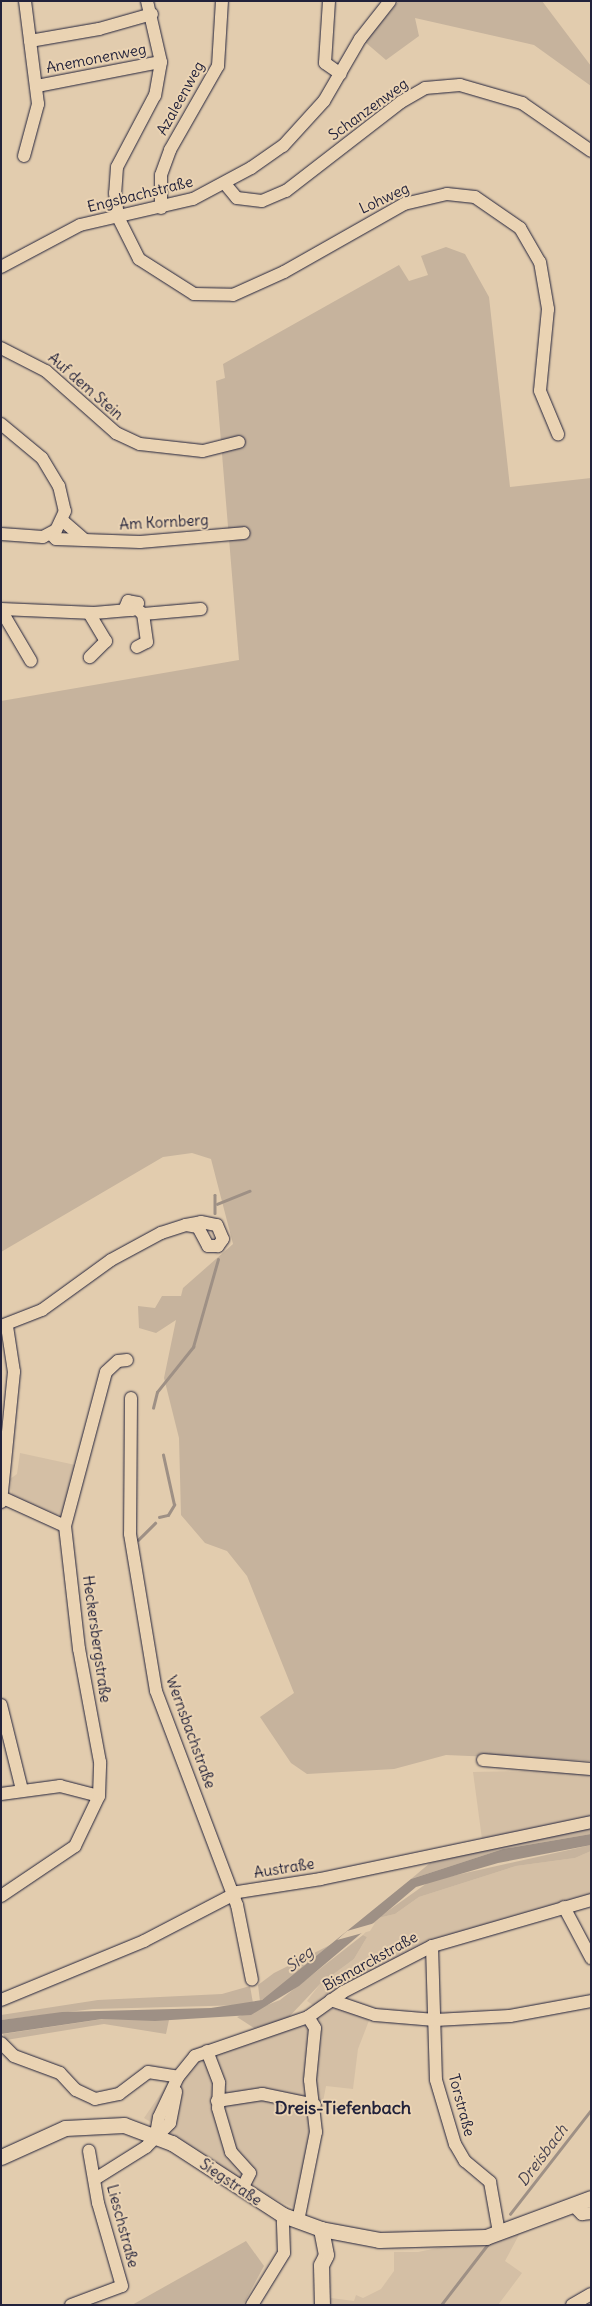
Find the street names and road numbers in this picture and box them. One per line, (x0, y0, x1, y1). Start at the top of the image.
street label: Anemonenweg (44, 39, 148, 77)
street label: Azaleenweg (152, 58, 208, 138)
street label: Schanzenweg (325, 74, 411, 144)
street label: Engsbachstraße (85, 172, 195, 216)
street label: Lohweg (356, 179, 412, 217)
street label: Auf dem Stein (45, 349, 127, 423)
street label: Am Kornberg (119, 511, 209, 533)
street label: Heckersbergstraße (79, 1574, 115, 1704)
street label: Wernsbachstraße (162, 1673, 220, 1791)
street label: Austraße (252, 1854, 316, 1882)
street label: Bismarckstraße (319, 1928, 421, 1994)
street label: Torstraße (445, 2072, 479, 2138)
street label: Siegstraße (197, 2155, 265, 2209)
street label: Lieschstraße (103, 2182, 143, 2270)

